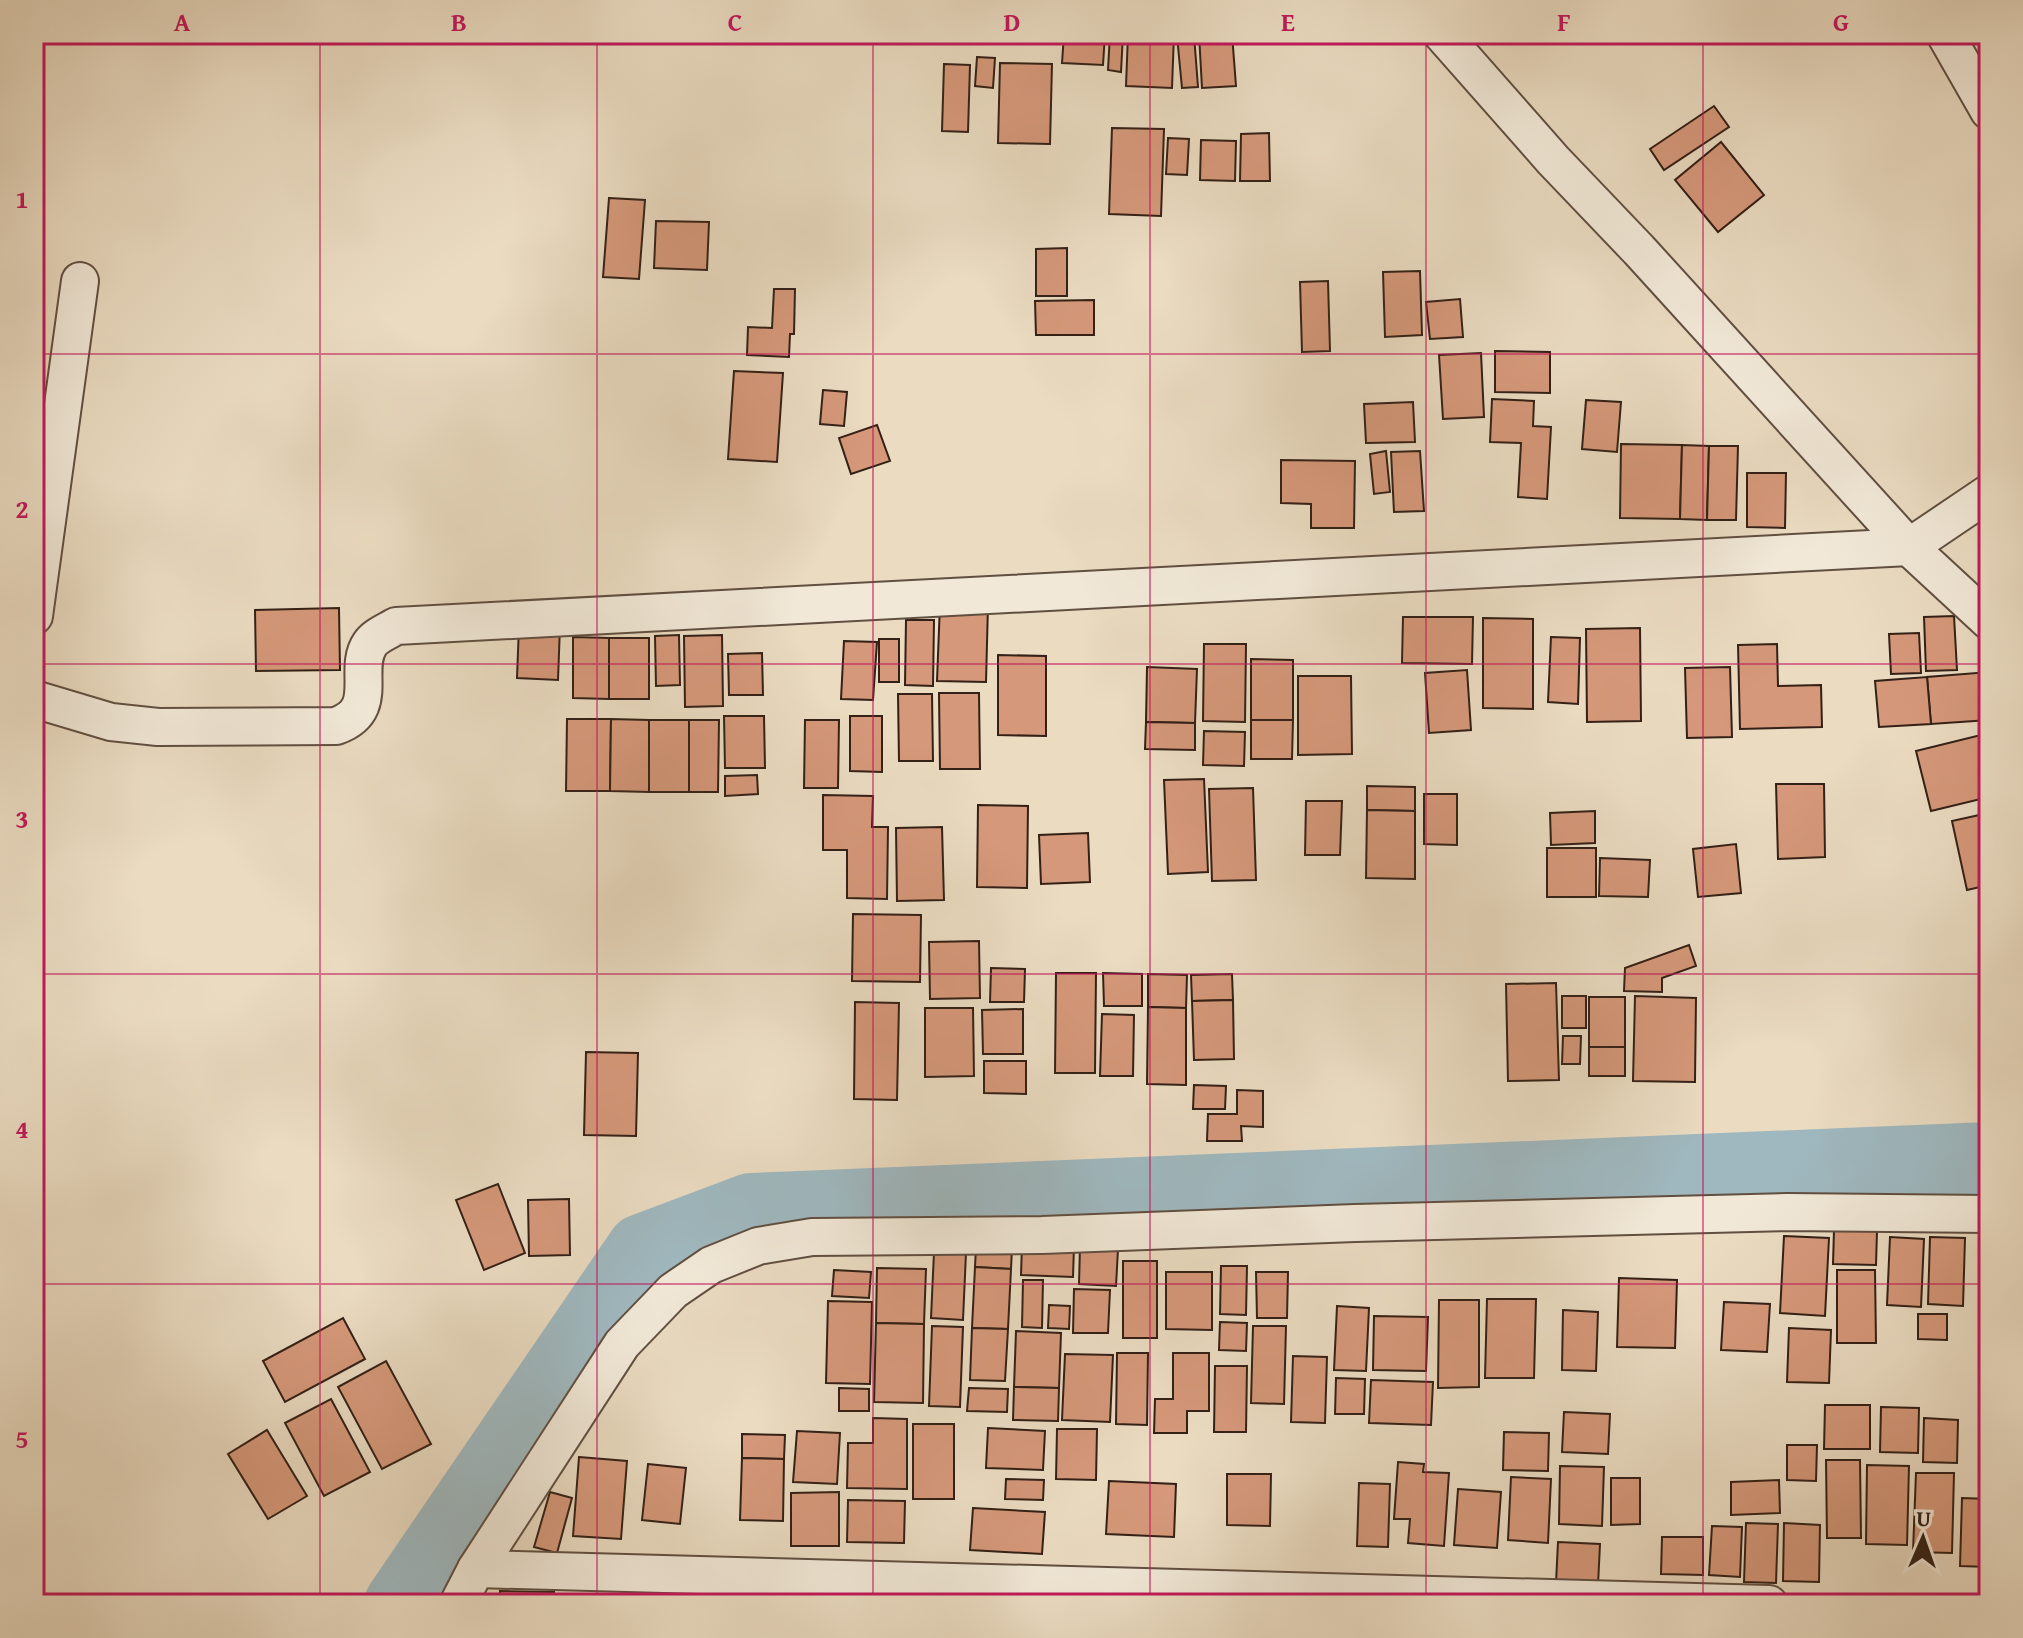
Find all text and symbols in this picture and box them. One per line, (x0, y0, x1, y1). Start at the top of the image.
text: A (174, 2, 191, 41)
text: B (451, 2, 467, 41)
text: C (728, 2, 742, 41)
text: D (1004, 2, 1020, 41)
text: E (1281, 2, 1295, 41)
text: F (1557, 2, 1571, 41)
text: G (1833, 2, 1849, 41)
text: 1 (15, 179, 29, 218)
text: 2 (15, 489, 29, 528)
text: 3 (15, 799, 29, 838)
text: 4 (15, 1109, 29, 1148)
text: 5 (15, 1419, 29, 1458)
north arrow (1883, 1498, 1963, 1578)
text: U (1916, 1502, 1932, 1534)

